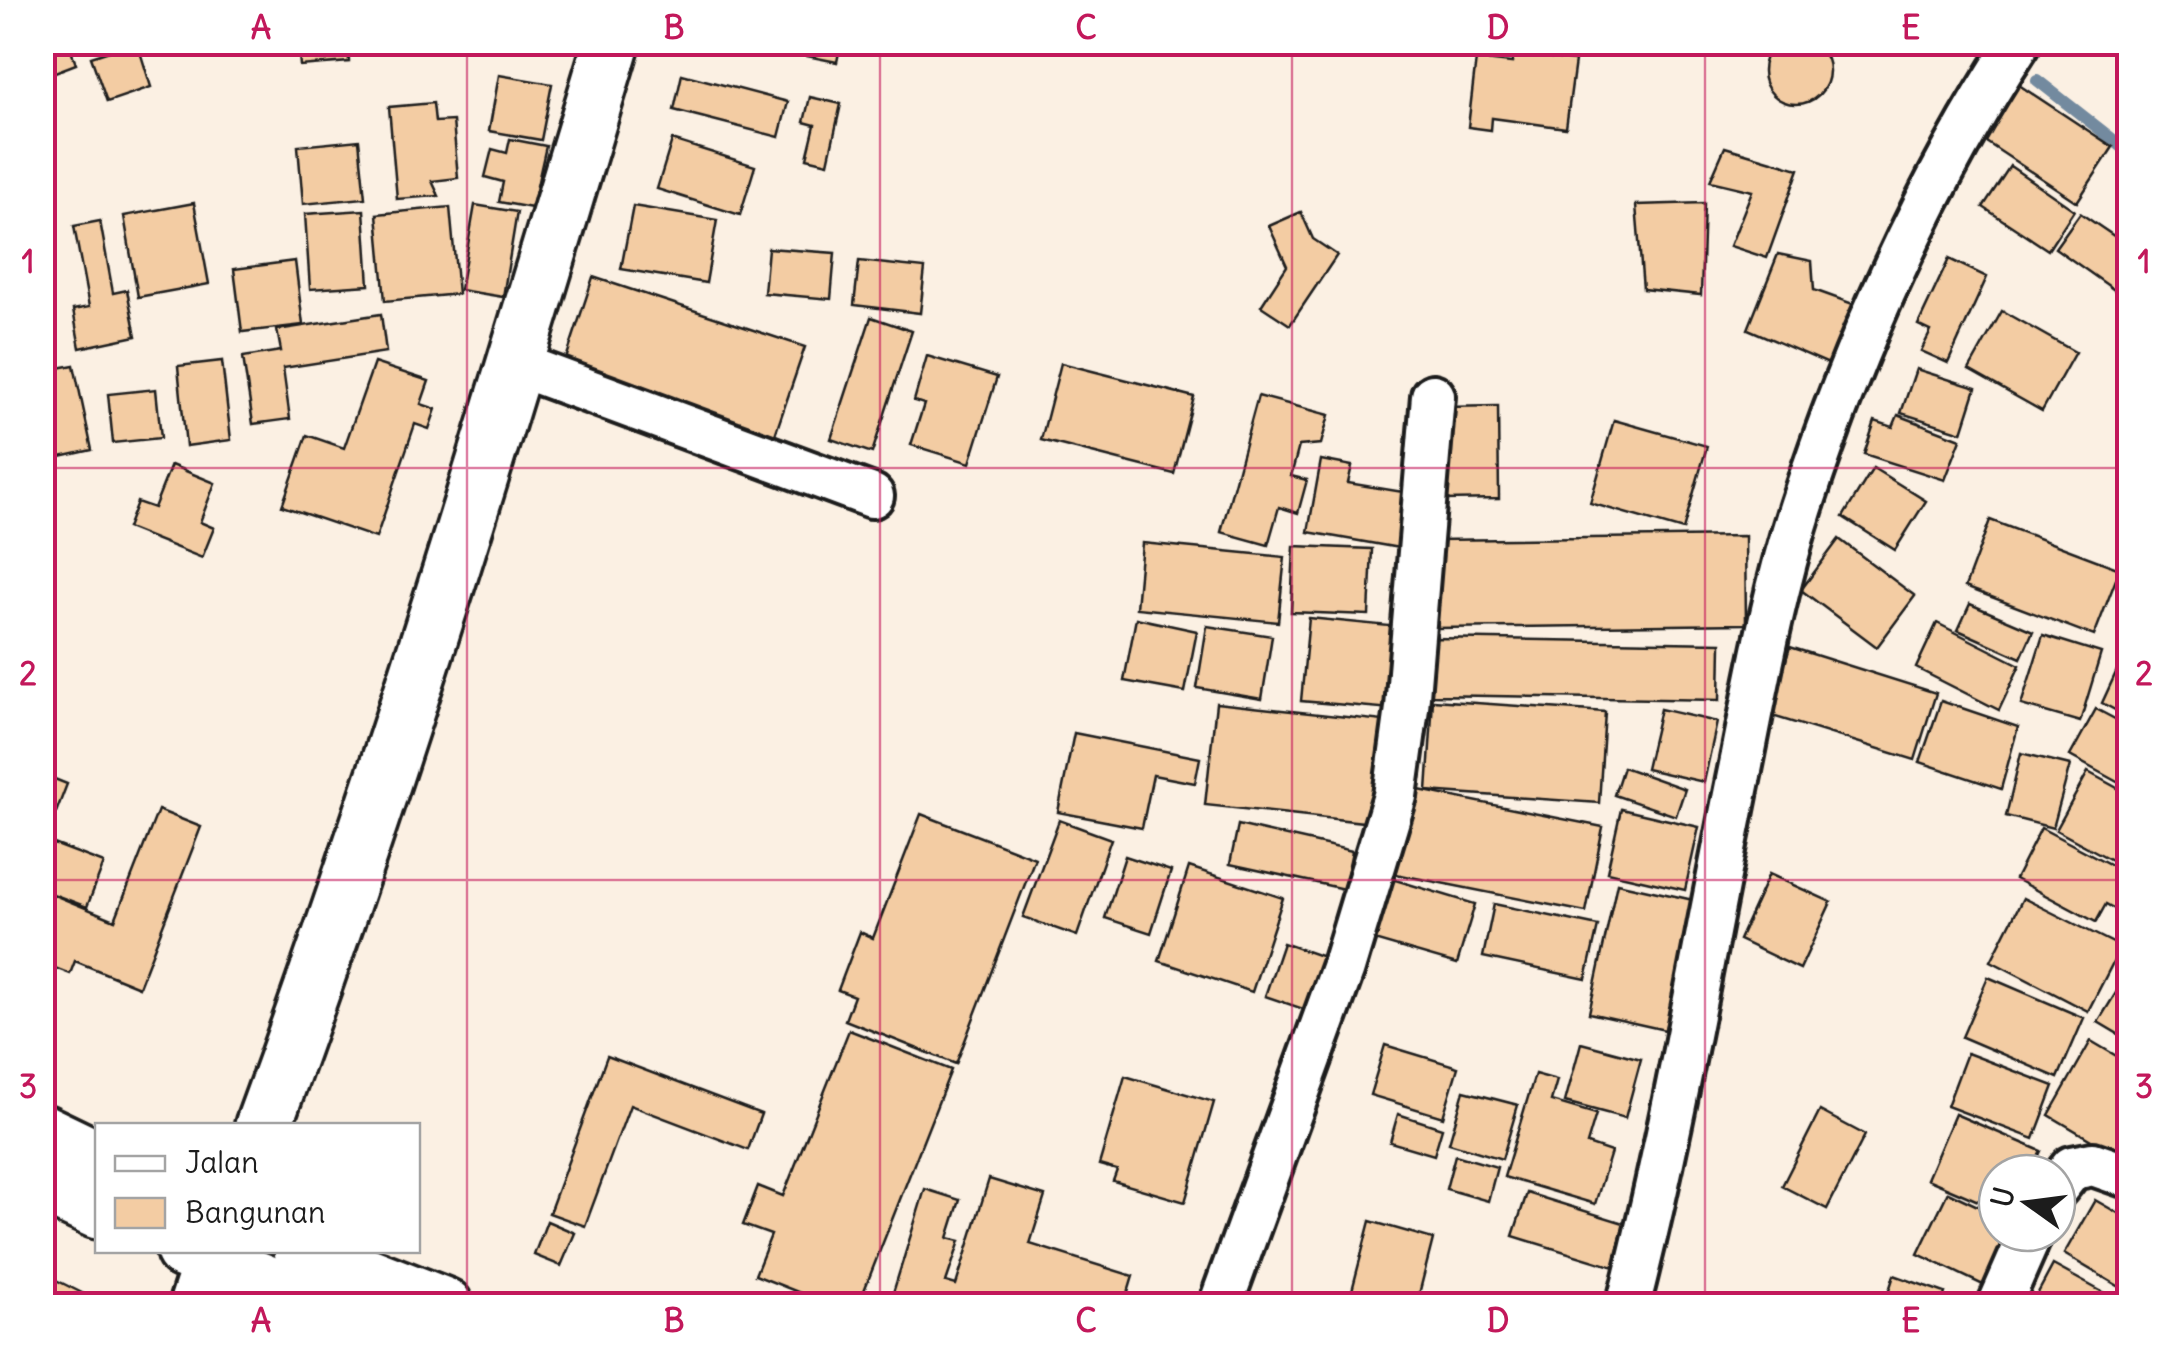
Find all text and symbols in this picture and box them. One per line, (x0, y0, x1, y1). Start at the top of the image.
text: A (251, 7, 271, 48)
text: B (664, 7, 684, 48)
text: C (1075, 7, 1097, 48)
text: D (1487, 7, 1509, 48)
text: E (1902, 7, 1920, 48)
text: 1 (22, 241, 34, 282)
text: 1 (2138, 241, 2150, 282)
text: 2 (19, 653, 37, 694)
text: 2 (2135, 653, 2153, 694)
text: 3 (19, 1066, 37, 1107)
text: 3 (2135, 1066, 2153, 1107)
legend (95, 1123, 420, 1253)
text: Jalan (185, 1143, 259, 1181)
north arrow (1977, 1153, 2077, 1253)
text: U (1983, 1183, 2023, 1211)
text: Bangunan (185, 1193, 325, 1231)
text: A (251, 1300, 271, 1341)
text: B (664, 1300, 684, 1341)
text: C (1075, 1300, 1097, 1341)
text: D (1487, 1300, 1509, 1341)
text: E (1902, 1300, 1920, 1341)

